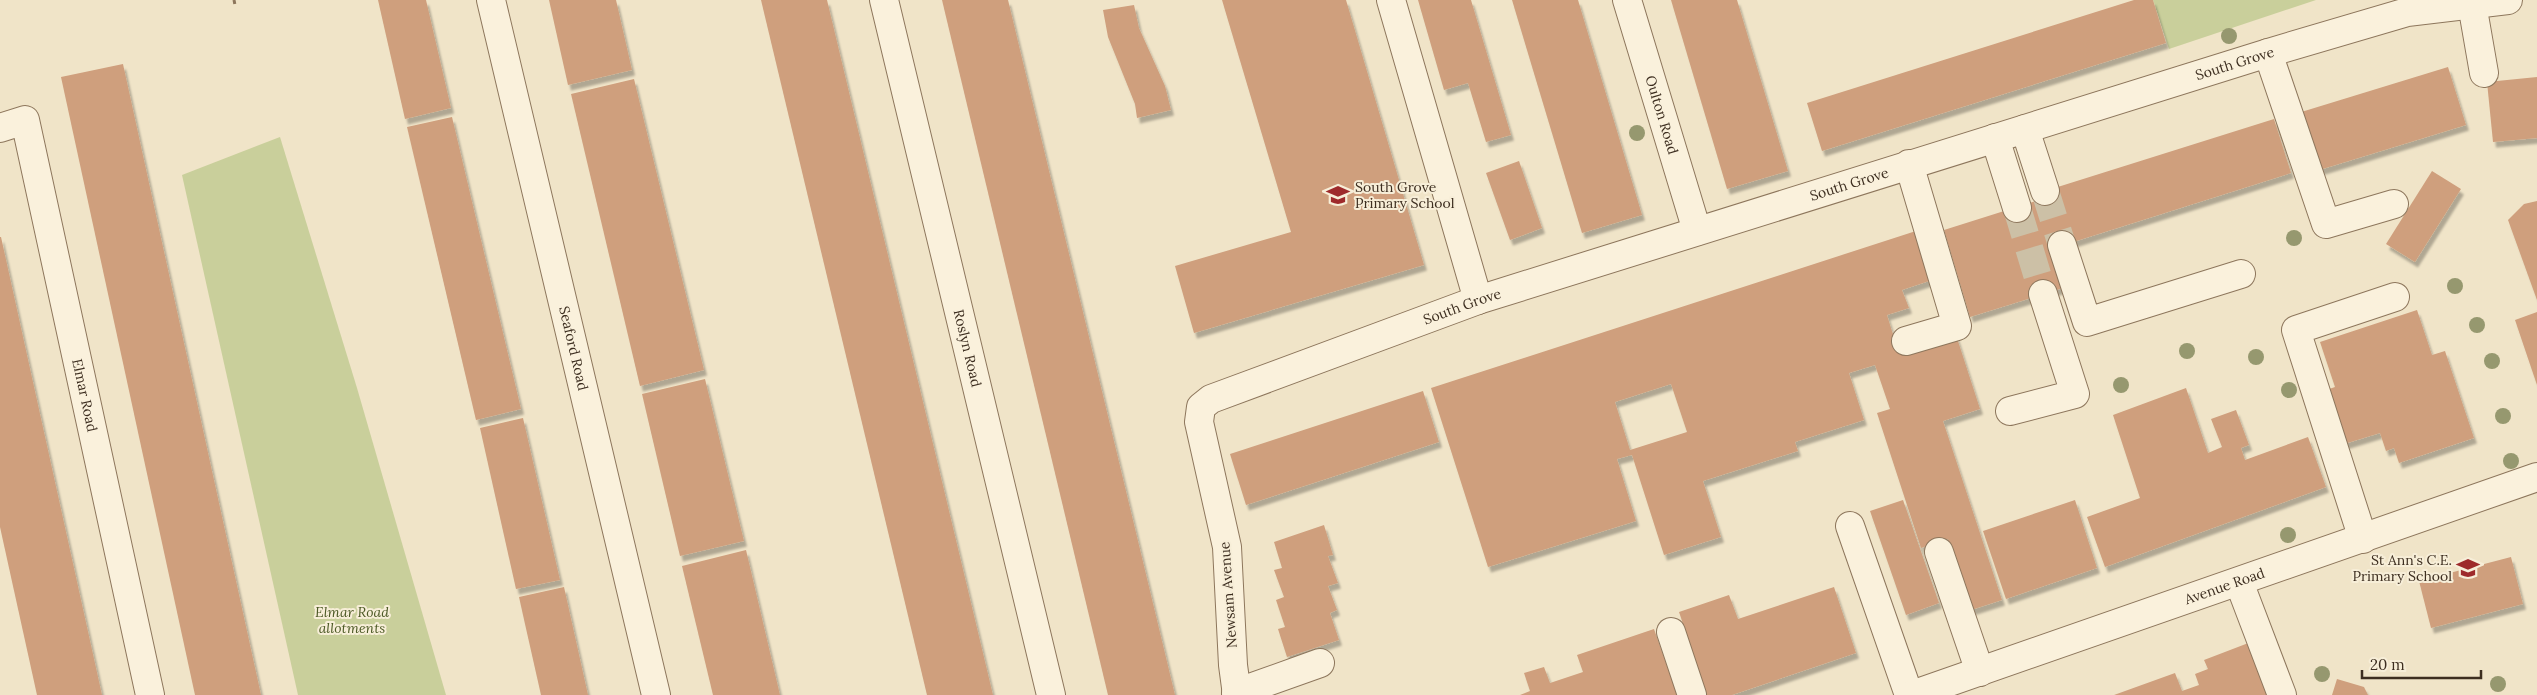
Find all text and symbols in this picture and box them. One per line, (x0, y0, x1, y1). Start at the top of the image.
street label: South Grove (2193, 43, 2276, 84)
street label: Oulton Road (1641, 73, 1682, 157)
street label: South Grove (1808, 163, 1891, 205)
place label: South Grove Primary School (1355, 178, 1455, 212)
school or university icon: South Grove Primary School (1325, 182, 1351, 208)
street label: South Grove (1421, 284, 1503, 329)
street label: Seaford Road (555, 304, 592, 392)
street label: Roslyn Road (950, 307, 986, 389)
street label: Elmar Road (68, 357, 102, 434)
street label: Newsam Avenue (1215, 541, 1241, 649)
place label: St Ann's C.E. Primary School (2352, 551, 2452, 585)
school or university icon: St Ann's C.E. Primary School (2455, 555, 2481, 581)
street label: Avenue Road (2181, 564, 2267, 609)
park label: Elmar Road allotments (315, 603, 389, 637)
scale bar (2362, 648, 2481, 680)
text: 20 m (2370, 655, 2405, 674)

